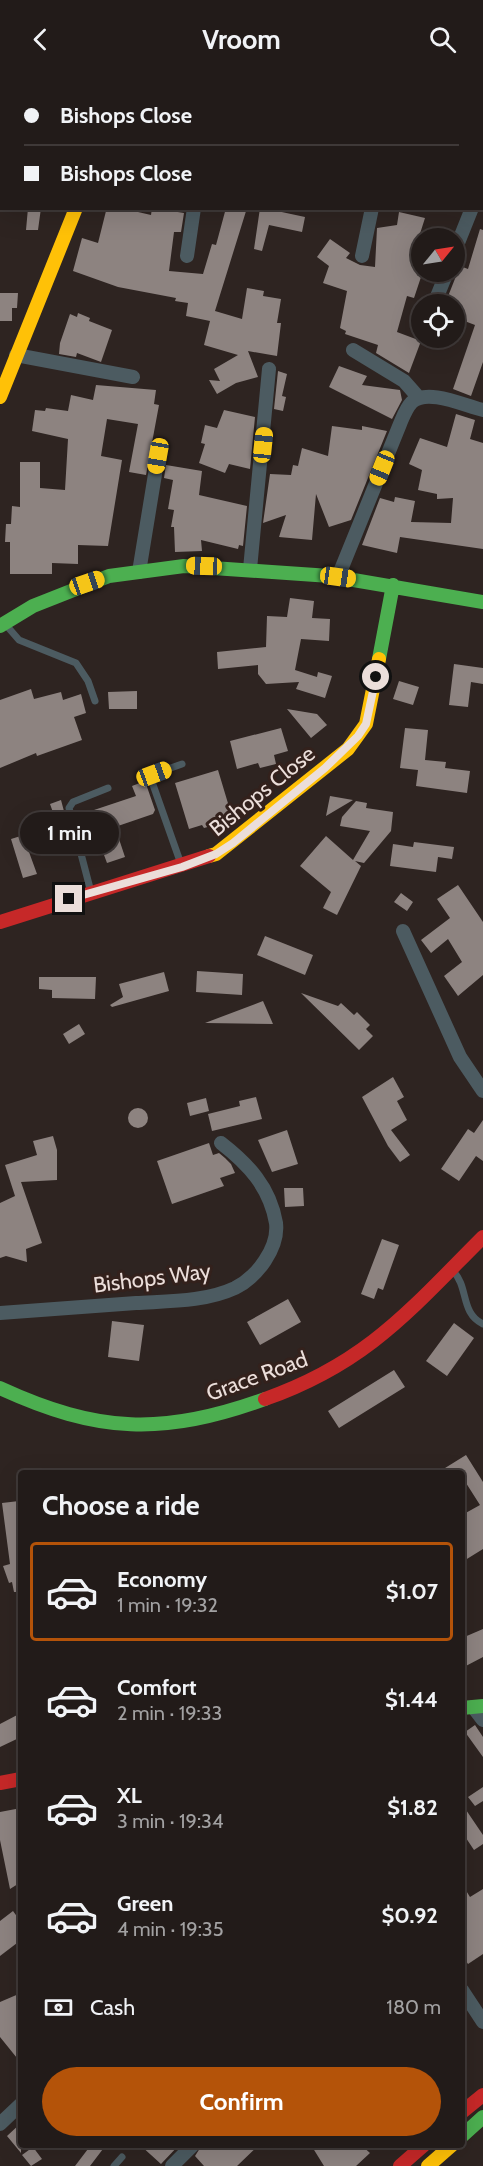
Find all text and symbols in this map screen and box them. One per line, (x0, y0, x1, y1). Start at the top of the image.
icon: back (24, 23, 57, 56)
text: Vroom (202, 23, 281, 56)
icon: search (426, 23, 459, 56)
text: Bishops Close (60, 102, 192, 129)
text: Bishops Close (60, 160, 192, 187)
north arrow (411, 228, 465, 282)
map controls (411, 228, 465, 348)
button: locate (411, 294, 465, 348)
car (252, 426, 274, 464)
car (146, 437, 170, 475)
car (367, 448, 397, 488)
car (186, 556, 222, 576)
car (319, 566, 357, 588)
car (67, 569, 107, 597)
route start (362, 663, 389, 690)
street label: Bishops Close (204, 740, 320, 842)
car (134, 759, 174, 789)
callout: 1 min (20, 812, 118, 854)
text: 1 min (47, 821, 92, 845)
route end (55, 885, 82, 912)
street label: Bishops Way (92, 1257, 212, 1299)
street label: Grace Road (203, 1345, 311, 1407)
text: Choose a ride (42, 1489, 200, 1522)
icon: car (45, 1565, 99, 1619)
text: Economy (117, 1566, 207, 1593)
text: $1.07 (386, 1578, 438, 1605)
text: 1 min · 19:32 (117, 1593, 218, 1617)
icon: car (45, 1673, 99, 1727)
text: Comfort (117, 1674, 196, 1701)
text: $1.44 (385, 1686, 438, 1713)
text: 2 min · 19:33 (117, 1701, 222, 1725)
icon: car (45, 1781, 99, 1835)
text: XL (117, 1782, 142, 1809)
text: $1.82 (387, 1794, 438, 1821)
text: 3 min · 19:34 (117, 1809, 223, 1833)
icon: car (45, 1889, 99, 1943)
text: Green (117, 1890, 173, 1917)
text: $0.92 (381, 1902, 438, 1929)
text: 4 min · 19:35 (117, 1917, 223, 1941)
icon: cash (42, 1991, 75, 2024)
text: Cash (90, 1994, 135, 2021)
text: 180 m (386, 1995, 441, 2019)
button: Confirm (42, 2067, 441, 2136)

